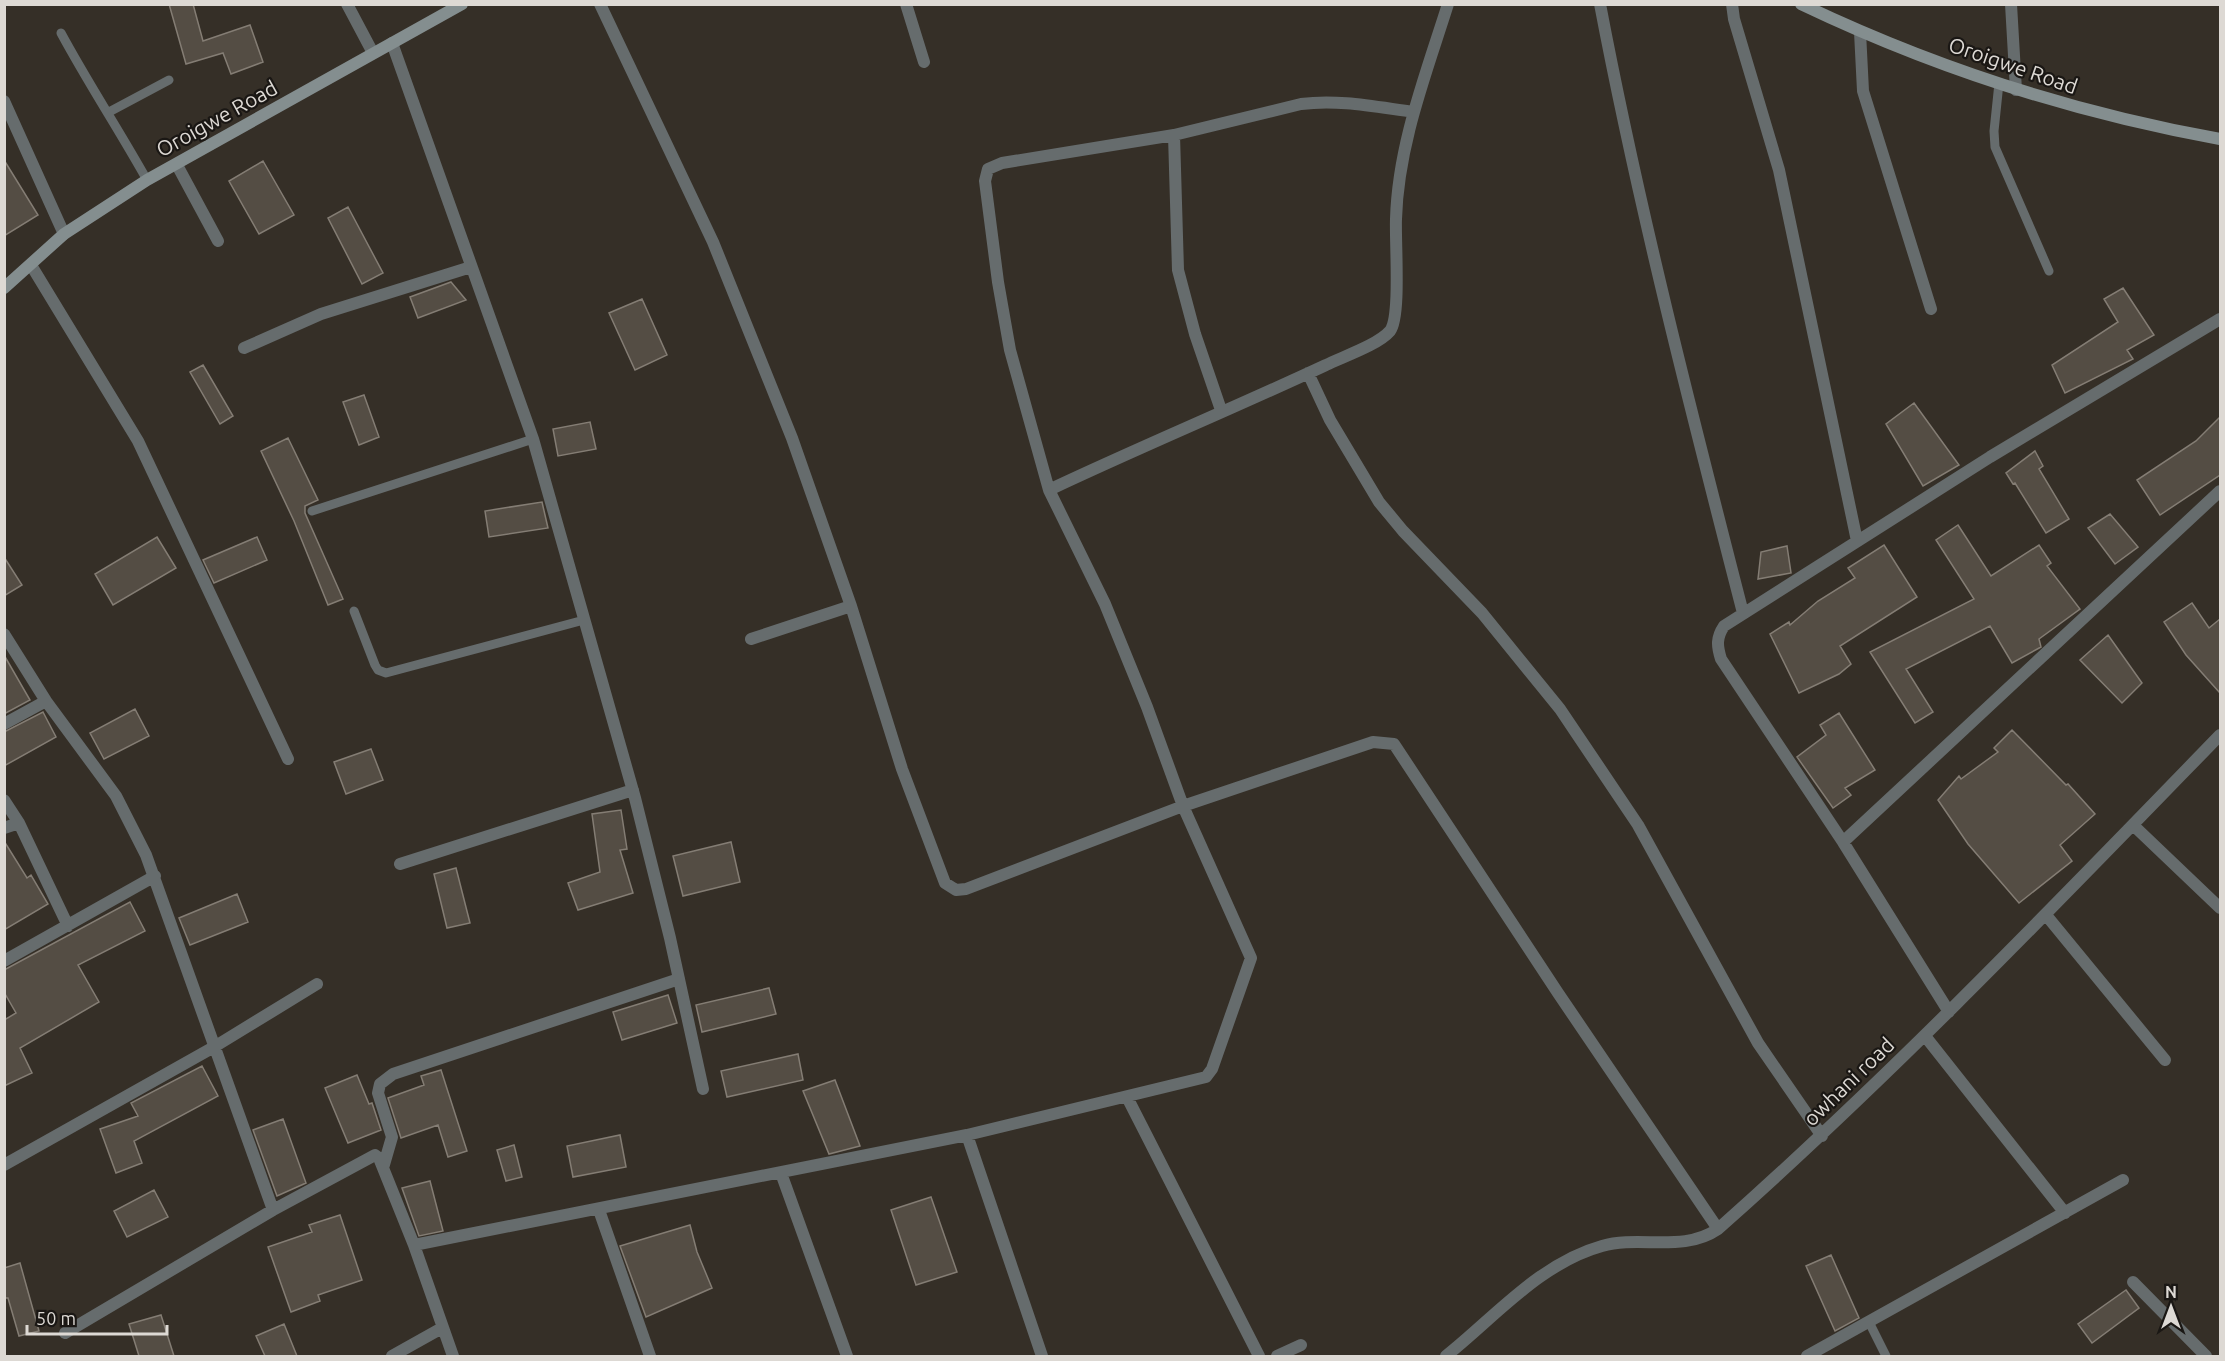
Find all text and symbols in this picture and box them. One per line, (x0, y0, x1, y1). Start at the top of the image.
street label: Oroigwe Road (1946, 32, 2081, 98)
street label: Oroigwe Road (152, 75, 281, 161)
street label: owhani road (1798, 1032, 1899, 1130)
north arrow (2141, 1277, 2201, 1337)
text: N (2165, 1283, 2177, 1301)
scale bar (27, 1298, 166, 1336)
text: 50 m (36, 1308, 76, 1328)

